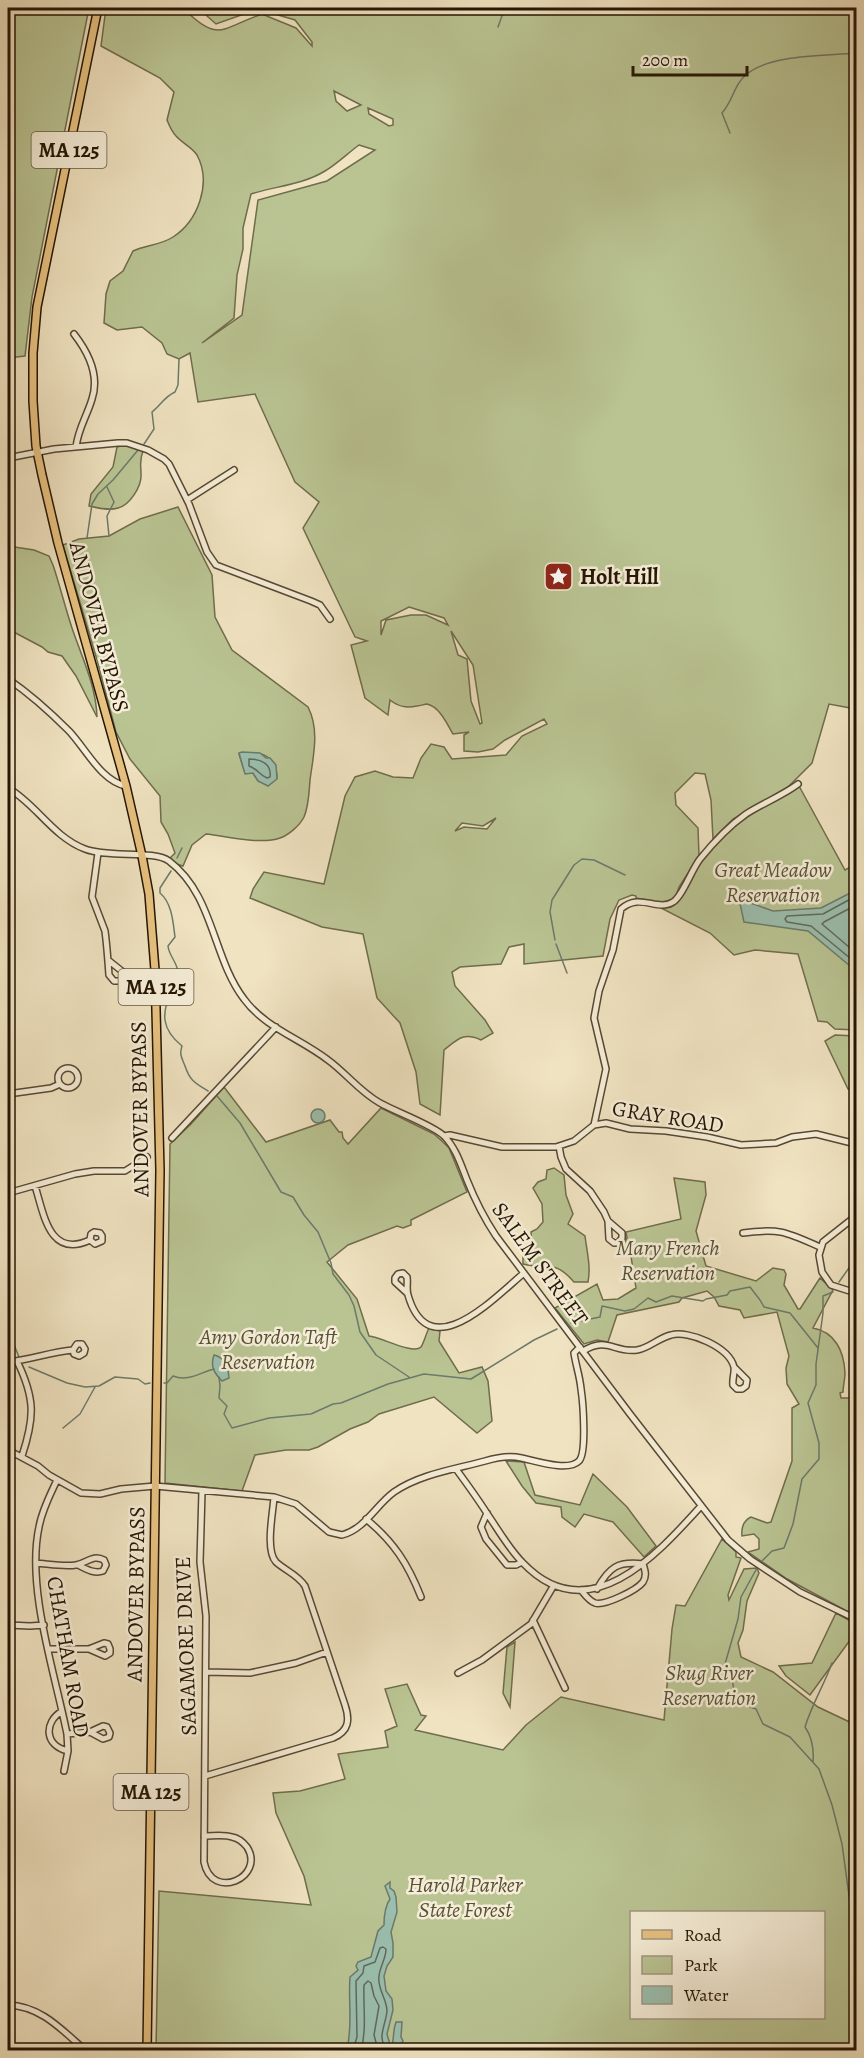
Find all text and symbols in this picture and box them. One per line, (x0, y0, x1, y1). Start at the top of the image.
scale bar (633, 39, 747, 77)
text: 200 m (642, 48, 688, 72)
road number: MA 125 (32, 132, 106, 168)
street label: ANDOVER BYPASS (62, 537, 136, 716)
place icon: Holt Hill (543, 561, 575, 593)
place label: Holt Hill (580, 562, 659, 592)
park label: Great Meadow Reservation (714, 855, 832, 910)
road number: MA 125 (118, 969, 194, 1005)
street label: ANDOVER BYPASS (123, 1021, 157, 1198)
street label: GRAY ROAD (610, 1093, 726, 1141)
street label: SALEM STREET (485, 1196, 595, 1332)
park label: Mary French Reservation (616, 1233, 720, 1288)
park label: Amy Gordon Taft Reservation (199, 1322, 337, 1377)
street label: ANDOVER BYPASS (119, 1506, 153, 1683)
street label: SAGAMORE DRIVE (168, 1556, 204, 1736)
street label: CHATHAM ROAD (39, 1574, 97, 1740)
park label: Skug River Reservation (662, 1658, 756, 1713)
road number: MA 125 (114, 1774, 188, 1810)
park label: Harold Parker State Forest (408, 1870, 524, 1925)
legend (630, 1911, 825, 2019)
text: Road (684, 1923, 722, 1947)
text: Park (684, 1953, 718, 1977)
text: Water (683, 1983, 729, 2007)

